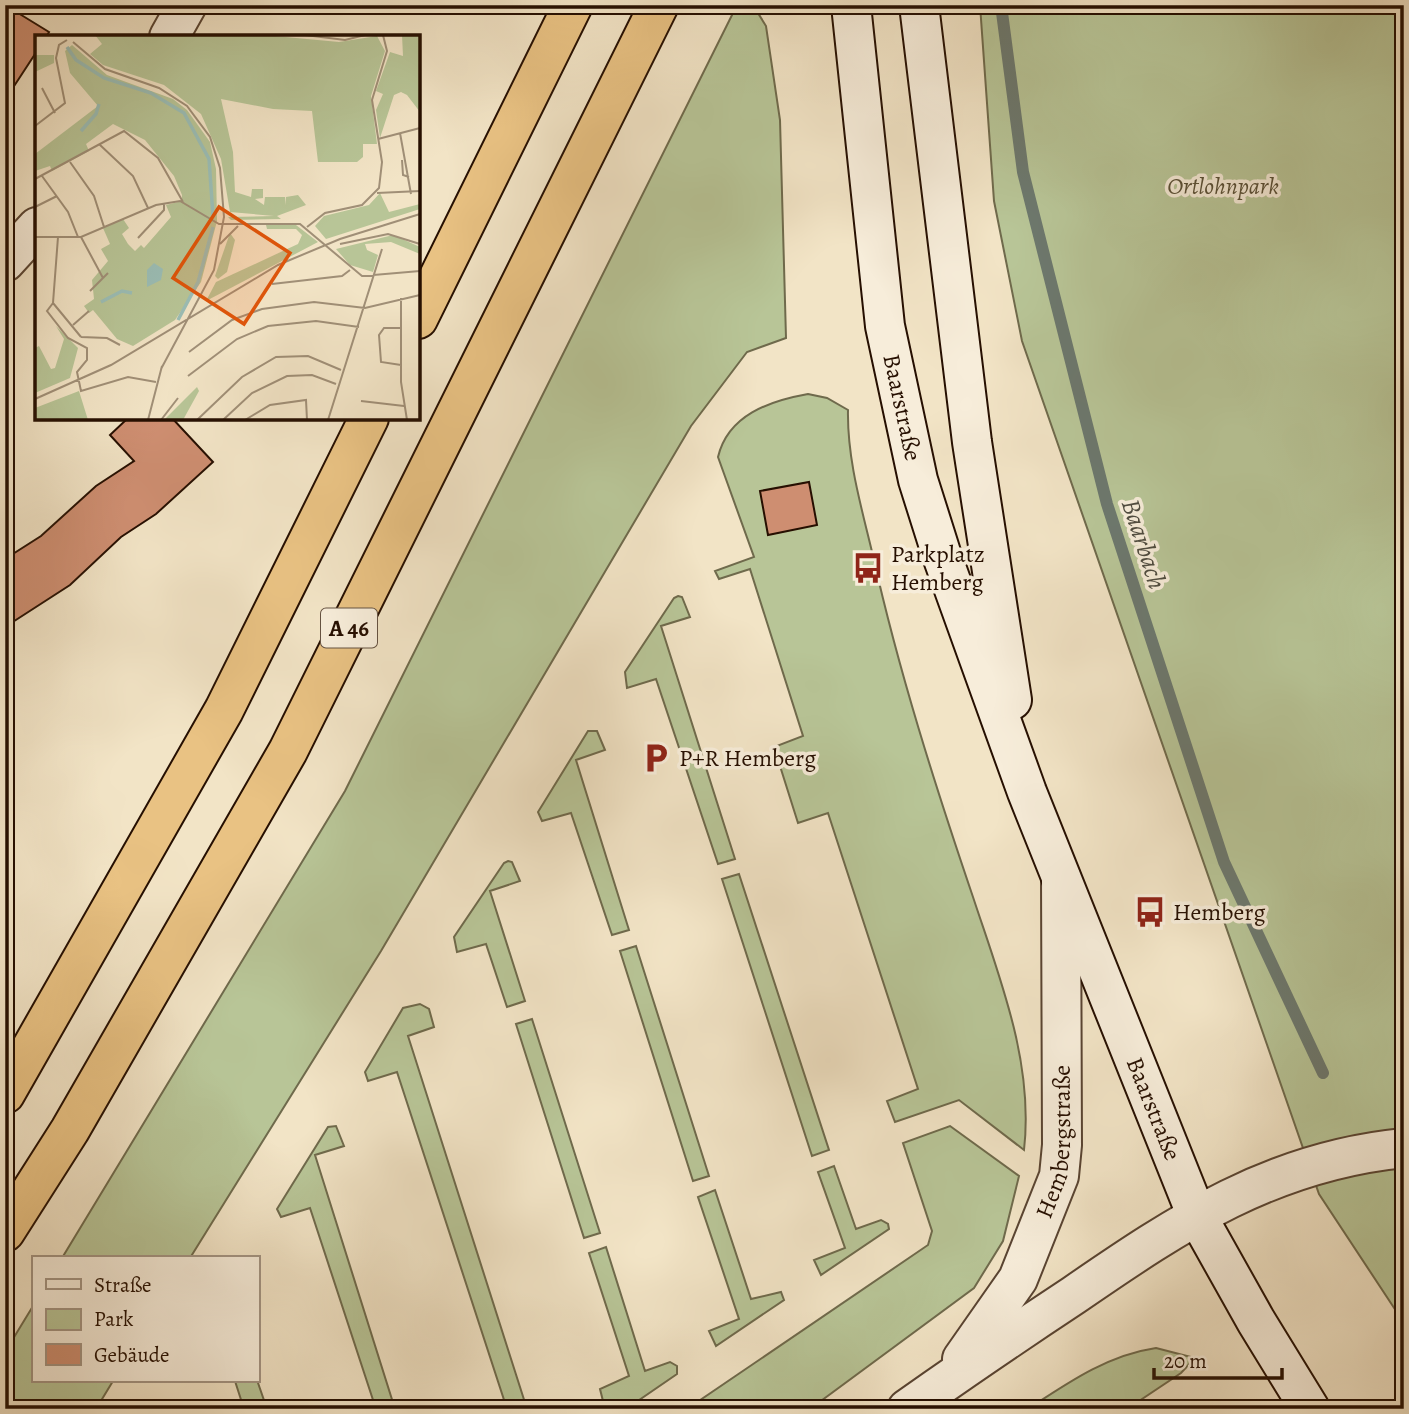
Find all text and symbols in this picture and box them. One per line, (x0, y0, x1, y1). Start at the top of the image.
inset map (35, 35, 420, 420)
park label: Ortlohnpark (1167, 170, 1279, 202)
street label: Baarstraße (875, 351, 929, 464)
water label: Baarbach (1113, 494, 1175, 594)
place label: Parkplatz Hemberg (891, 538, 985, 598)
bus stop icon: Parkplatz Hemberg (851, 551, 885, 585)
road number: A 46 (321, 608, 377, 648)
parking icon: P+R Hemberg (639, 741, 673, 775)
place label: P+R Hemberg (679, 742, 816, 774)
bus stop icon: Hemberg (1133, 895, 1167, 929)
place label: Hemberg (1173, 896, 1266, 928)
street label: Baarstraße (1119, 1052, 1189, 1165)
street label: Hembergstraße (1028, 1065, 1078, 1223)
legend (32, 1256, 259, 1382)
text: Straße (94, 1271, 152, 1299)
text: Park (94, 1305, 134, 1333)
scale bar (1154, 1337, 1281, 1381)
text: Gebäude (94, 1341, 170, 1369)
text: 20 m (1164, 1347, 1207, 1375)

